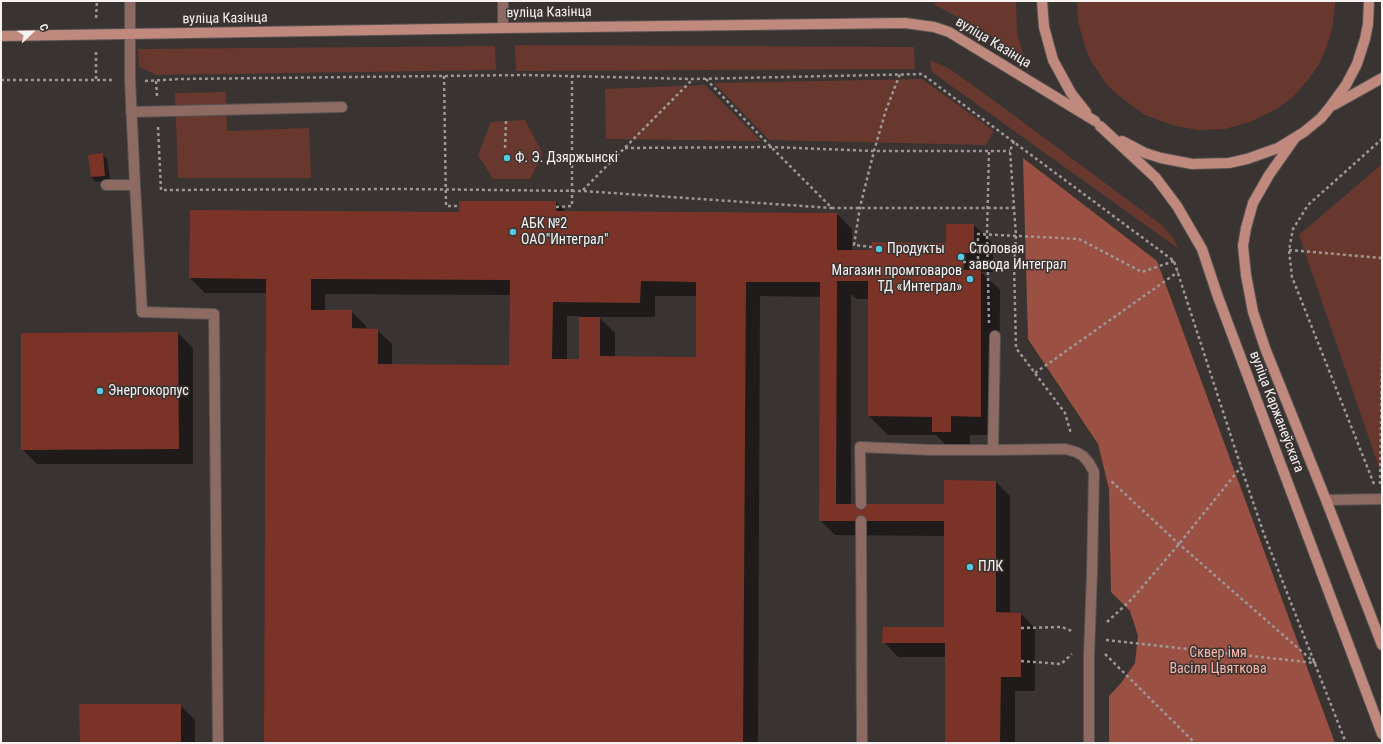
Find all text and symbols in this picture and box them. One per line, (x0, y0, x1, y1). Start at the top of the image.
street label: вуліца Казінца (506, 4, 592, 22)
street label: вуліца Казінца (182, 10, 268, 28)
north arrow (12, 12, 52, 52)
street label: вуліца Казінца (952, 14, 1034, 72)
text: С (36, 22, 51, 33)
place label: Ф. Э. Дзяржынскі (515, 150, 618, 166)
marker: Ф. Э. Дзяржынскі (502, 153, 512, 163)
place label: АБК №2 ОАО"Интеграл" (521, 216, 608, 248)
marker: АБК №2 ОАО"Интеграл" (508, 227, 518, 237)
place label: Продукты (887, 241, 945, 257)
place label: Столовая завода Интеграл (969, 241, 1067, 274)
marker: Продукты (874, 244, 884, 254)
marker: Столовая завода Интеграл (956, 252, 966, 262)
place label: Магазин промтоваров ТД «Интеграл» (832, 263, 962, 296)
marker: Магазин промтоваров ТД «Интеграл» (965, 274, 975, 284)
street label: вуліца Каржанеўскага (1245, 349, 1307, 475)
place label: Энергокорпус (108, 383, 189, 399)
marker: Энергокорпус (95, 386, 105, 396)
place label: ПЛК (978, 559, 1003, 575)
marker: ПЛК (965, 562, 975, 572)
park label: Сквер імя Васіля Цвяткова (1169, 645, 1267, 678)

